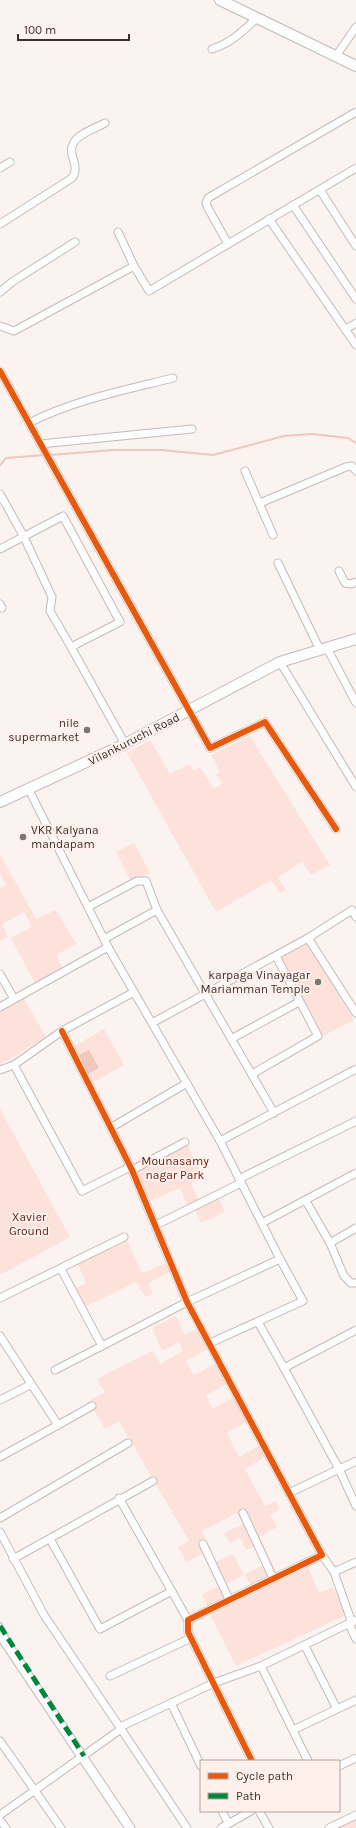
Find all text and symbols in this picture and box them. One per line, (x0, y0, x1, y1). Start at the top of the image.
scale bar (18, 16, 129, 42)
text: 100 m (24, 23, 56, 37)
street label: Vilankuruchi Road (86, 710, 182, 768)
place label: nile supermarket (8, 716, 79, 744)
marker: nile supermarket (82, 725, 92, 735)
place label: VKR Kalyana mandapam (31, 823, 99, 851)
marker: VKR Kalyana mandapam (18, 832, 28, 842)
place label: karpaga Vinayagar Mariamman Temple (201, 968, 311, 996)
marker: karpaga Vinayagar Mariamman Temple (313, 977, 323, 987)
park label: Mounasamy nagar Park (141, 1154, 209, 1182)
park label: Xavier Ground (9, 1210, 49, 1238)
legend (200, 1760, 340, 1812)
text: Cycle path (236, 1769, 293, 1783)
text: Path (236, 1789, 261, 1803)

